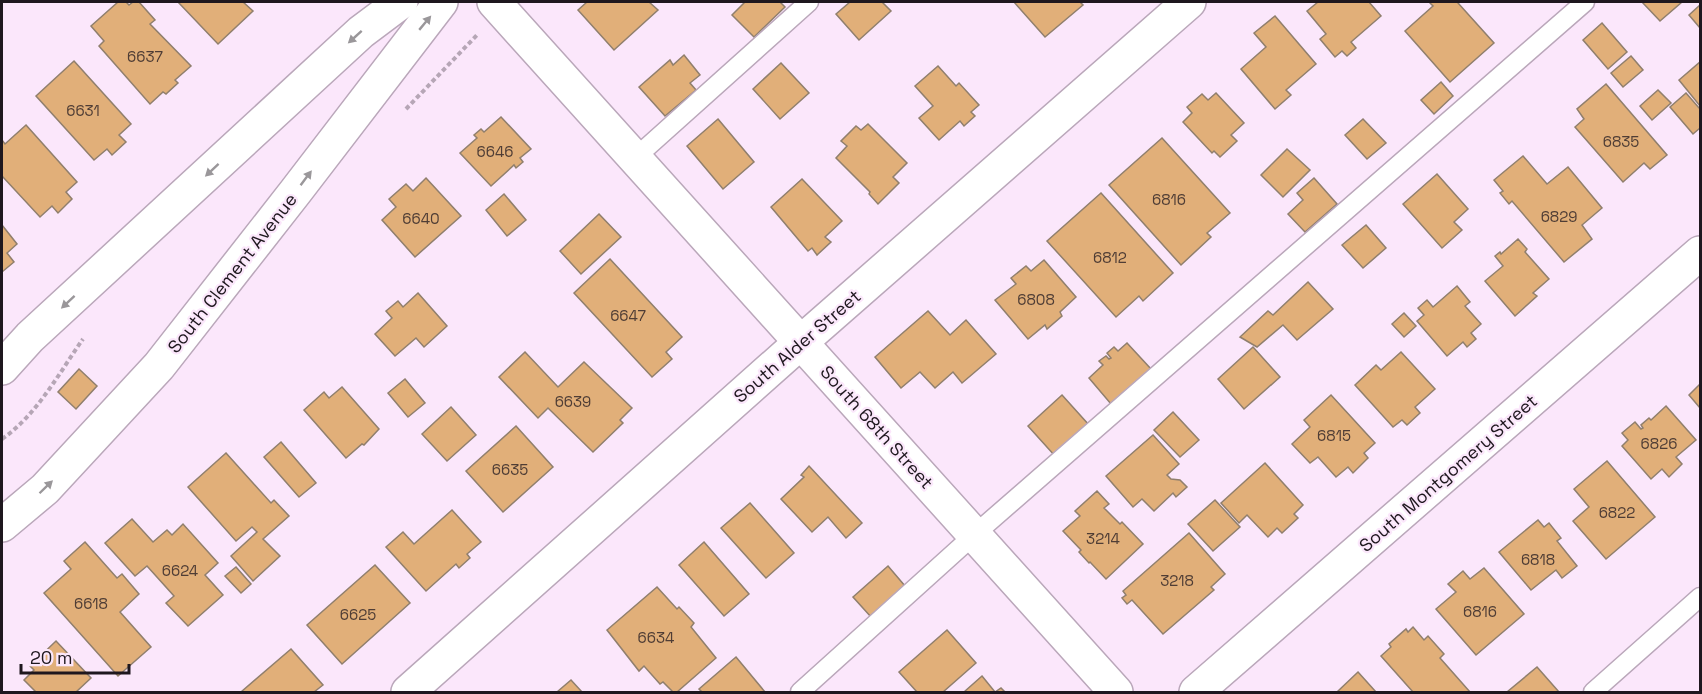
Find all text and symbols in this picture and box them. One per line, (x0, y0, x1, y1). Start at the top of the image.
one-way arrow (418, 15, 431, 31)
one-way arrow (348, 30, 363, 43)
house number: 6637 (127, 47, 163, 66)
house number: 6631 (66, 101, 100, 120)
house number: 6835 (1603, 132, 1639, 151)
house number: 6646 (477, 142, 513, 161)
one-way arrow (205, 162, 219, 176)
one-way arrow (300, 170, 312, 185)
street label: South Clement Avenue (162, 188, 302, 358)
house number: 6816 (1152, 190, 1186, 209)
house number: 6829 (1541, 207, 1577, 226)
house number: 6640 (402, 209, 440, 228)
house number: 6812 (1093, 248, 1127, 267)
street label: South Alder Street (729, 284, 865, 408)
house number: 6808 (1017, 290, 1055, 309)
one-way arrow (61, 295, 76, 309)
house number: 6647 (610, 306, 646, 325)
street label: South 68th Street (815, 360, 939, 494)
street label: South Montgomery Street (1354, 389, 1542, 557)
house number: 6639 (555, 392, 591, 411)
house number: 6815 (1317, 426, 1351, 445)
house number: 6826 (1641, 434, 1677, 453)
house number: 6635 (492, 460, 528, 479)
one-way arrow (38, 481, 52, 495)
house number: 6822 (1599, 503, 1635, 522)
house number: 3214 (1086, 529, 1120, 548)
house number: 6818 (1521, 550, 1555, 569)
house number: 6624 (162, 561, 198, 580)
house number: 3218 (1160, 571, 1194, 590)
house number: 6618 (74, 594, 108, 613)
house number: 6816 (1463, 602, 1497, 621)
house number: 6625 (340, 605, 376, 624)
house number: 6634 (638, 628, 674, 647)
scale bar (21, 637, 129, 675)
text: 20 m (30, 646, 73, 669)

